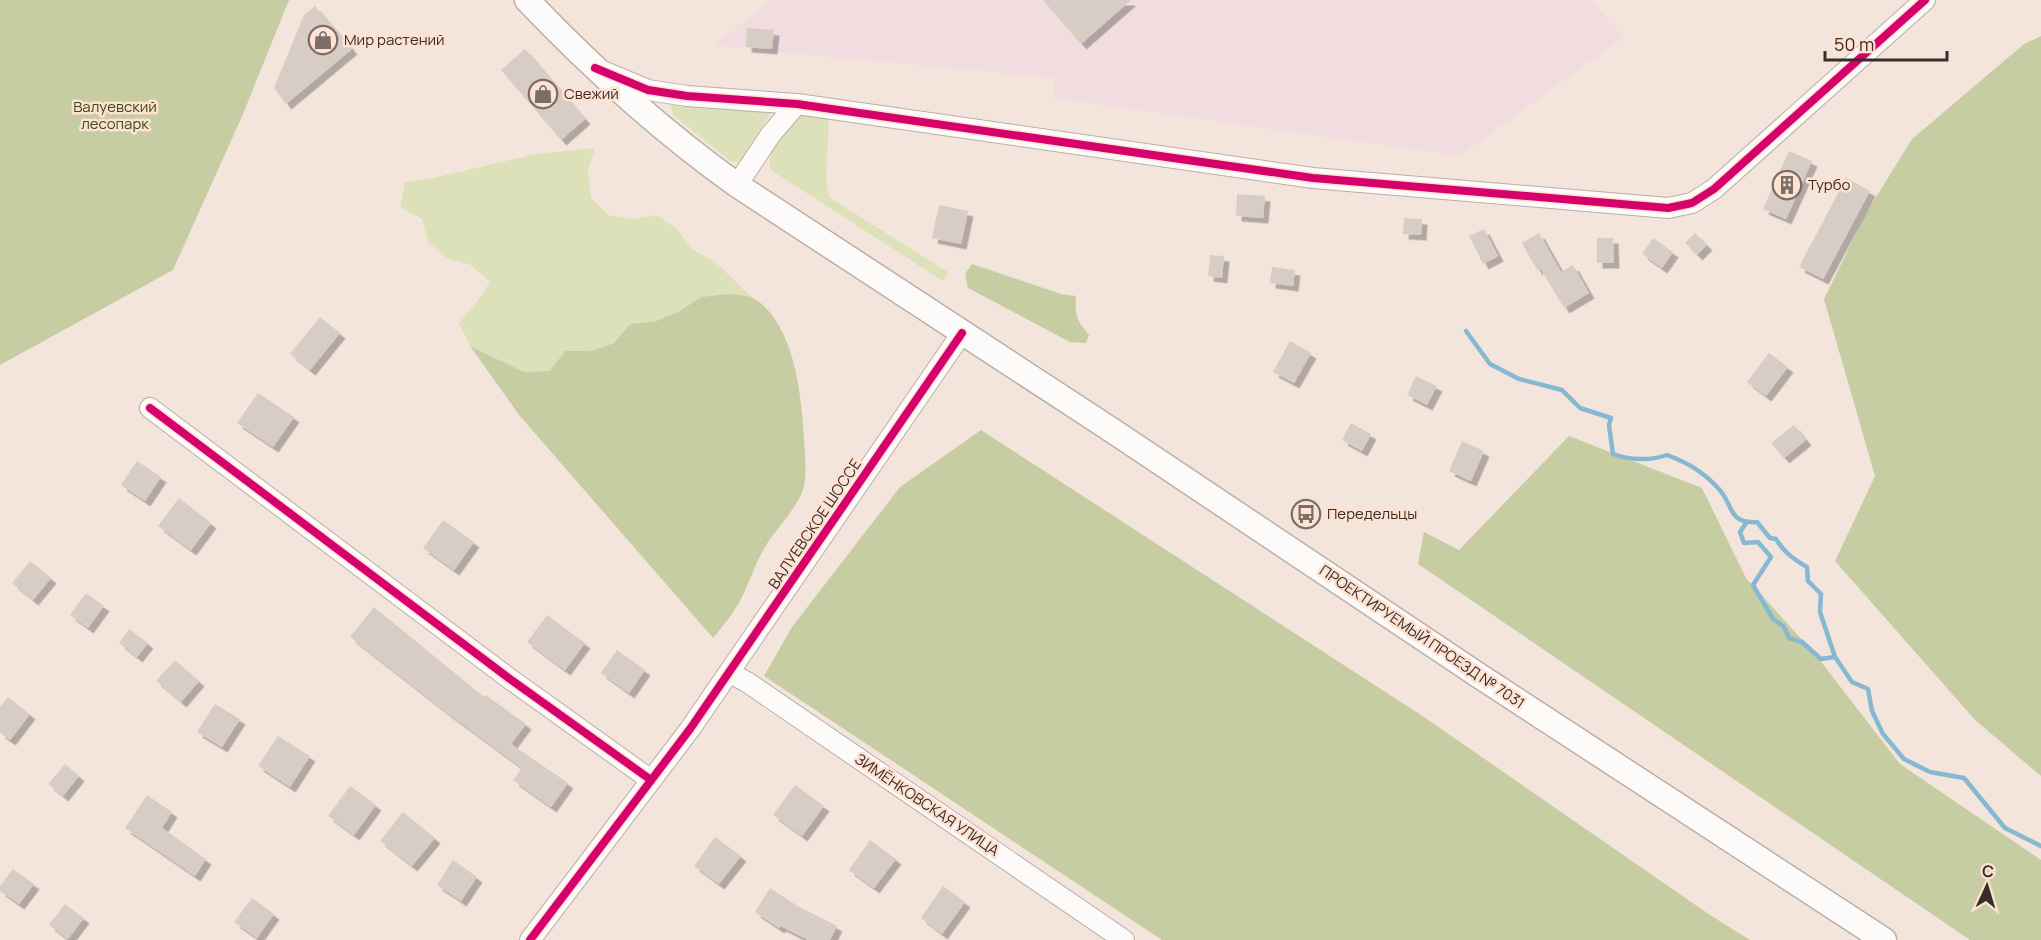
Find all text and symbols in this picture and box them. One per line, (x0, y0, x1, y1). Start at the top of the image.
shop icon: Мир растений (307, 24, 339, 56)
scale bar (1825, 24, 1946, 62)
place label: Мир растений (344, 29, 445, 50)
text: 50 m (1834, 32, 1874, 56)
shop icon: Свежий (527, 78, 559, 110)
place label: Свежий (564, 83, 619, 104)
park label: Валуевский лесопарк (73, 96, 157, 134)
building icon: Турбо (1771, 169, 1803, 201)
place label: Турбо (1808, 174, 1850, 195)
street label: ВАЛУЕВСКОЕ ШОССЕ (763, 454, 866, 593)
bus stop icon: Передельцы (1290, 498, 1322, 530)
place label: Передельцы (1327, 503, 1417, 524)
street label: ПРОЕКТИРУЕМЫЙ ПРОЕЗД № 7031 (1316, 560, 1529, 713)
street label: ЗИМЁНКОВСКАЯ УЛИЦА (851, 748, 1004, 861)
north arrow (1957, 856, 2017, 916)
text: С (1981, 860, 1995, 882)

